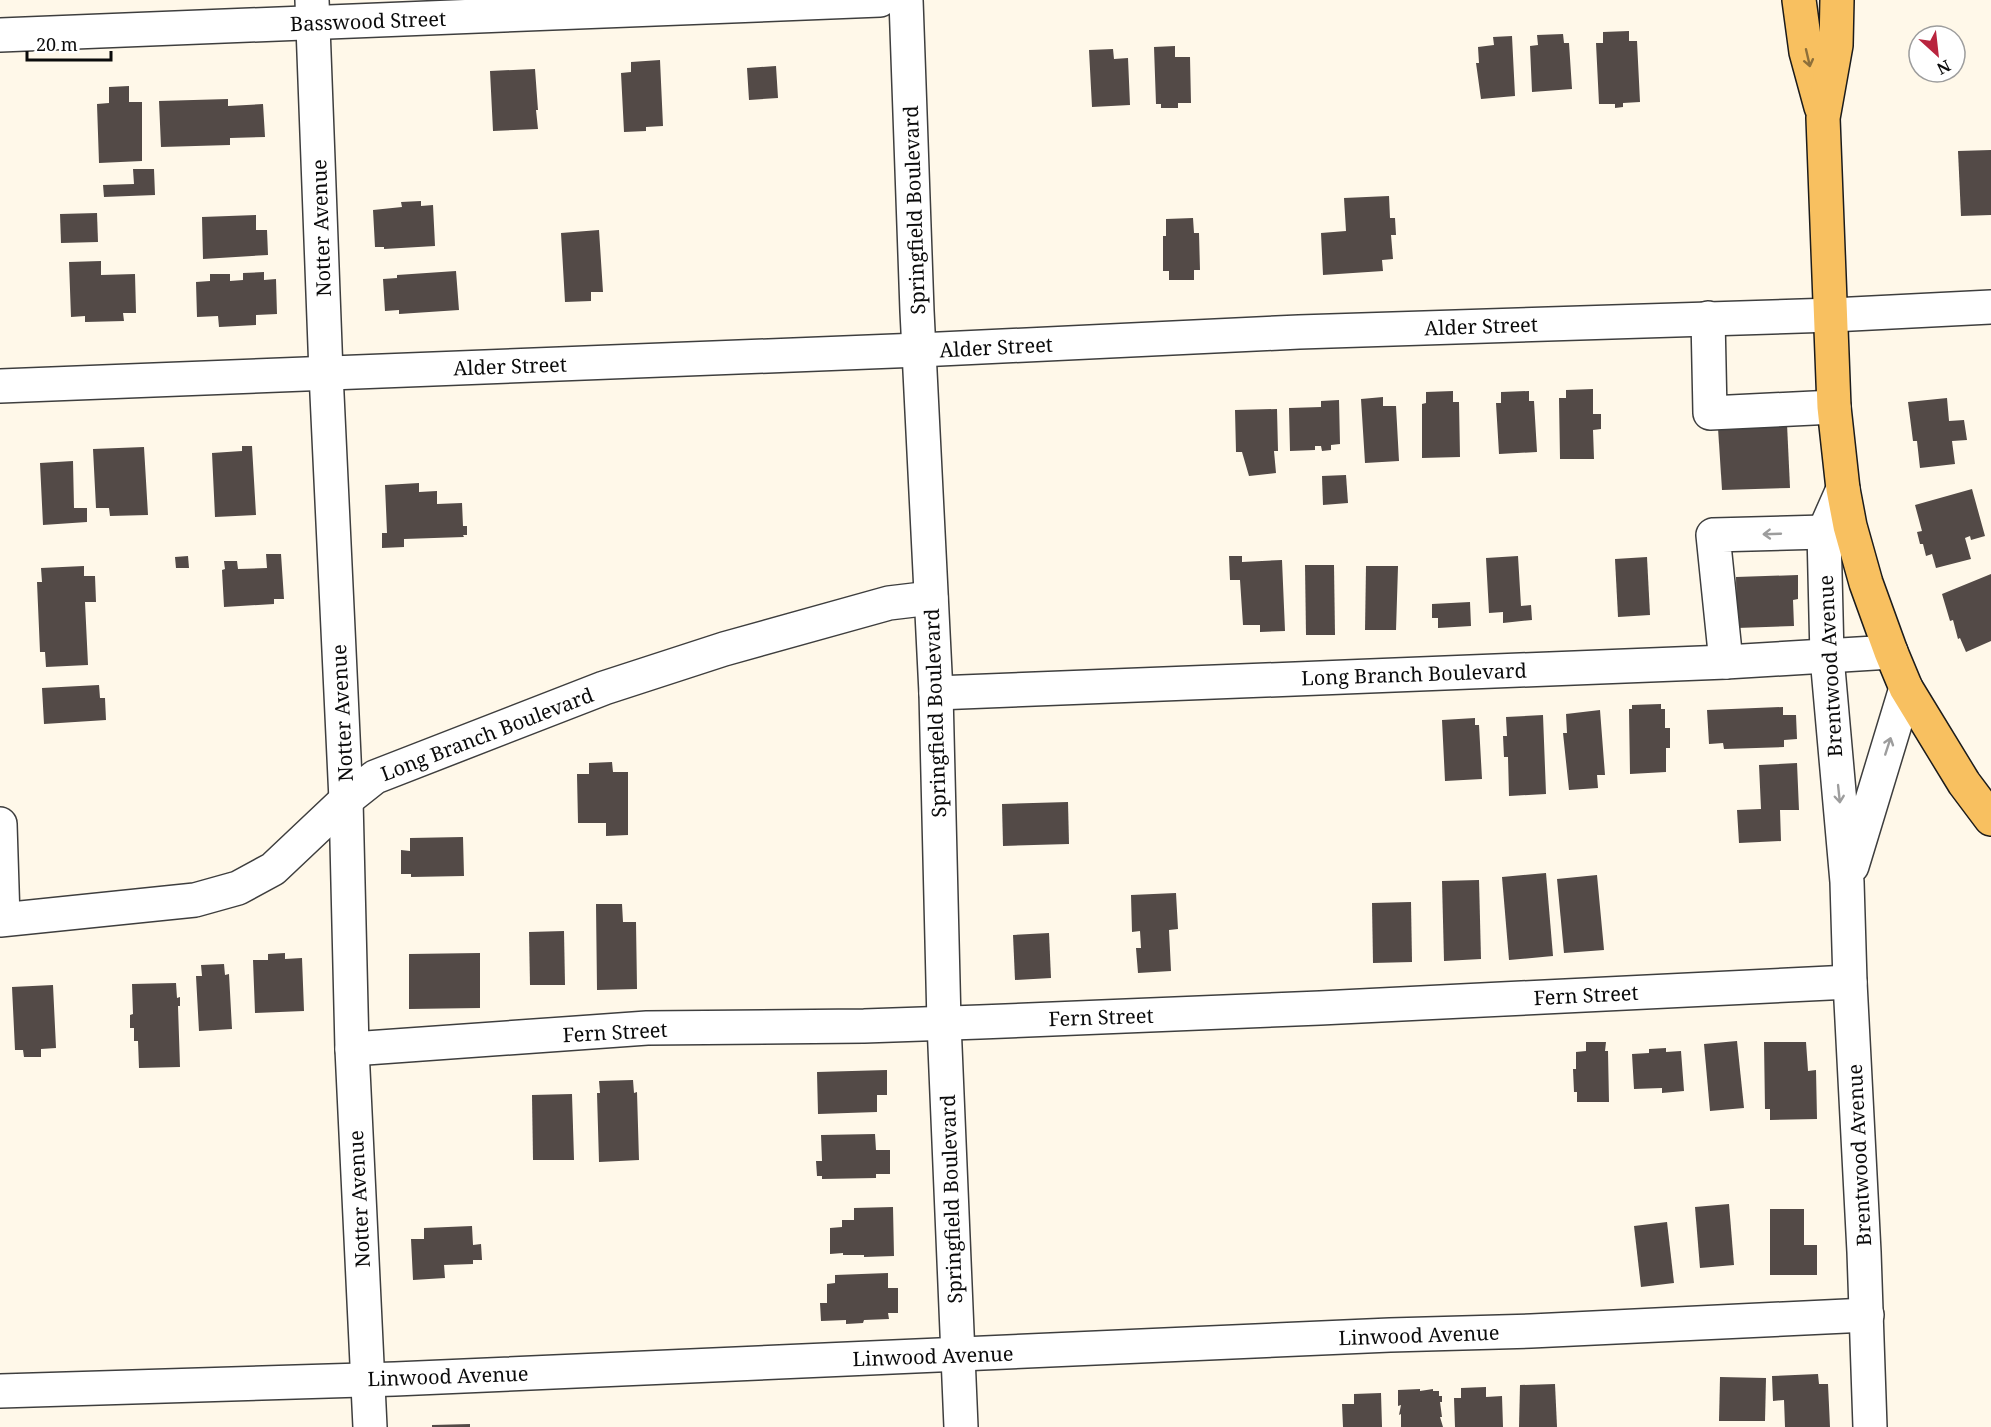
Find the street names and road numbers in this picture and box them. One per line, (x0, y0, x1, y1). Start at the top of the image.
street label: Basswood Street (290, 5, 446, 37)
street label: Springfield Boulevard (897, 105, 931, 315)
street label: Notter Avenue (305, 159, 337, 297)
street label: Alder Street (1424, 311, 1538, 341)
street label: Alder Street (939, 331, 1053, 363)
street label: Alder Street (453, 351, 567, 381)
street label: Brentwood Avenue (1812, 574, 1848, 758)
street label: Springfield Boulevard (918, 608, 952, 818)
street label: Notter Avenue (325, 644, 359, 782)
street label: Long Branch Boulevard (1301, 657, 1527, 691)
street label: Long Branch Boulevard (377, 681, 597, 787)
street label: Fern Street (1533, 979, 1639, 1011)
street label: Fern Street (1048, 1002, 1154, 1032)
street label: Fern Street (562, 1016, 668, 1048)
street label: Brentwood Avenue (1841, 1063, 1877, 1247)
street label: Springfield Boulevard (934, 1094, 968, 1304)
street label: Notter Avenue (342, 1130, 376, 1268)
street label: Linwood Avenue (1338, 1319, 1500, 1351)
street label: Linwood Avenue (852, 1340, 1014, 1372)
street label: Linwood Avenue (367, 1360, 529, 1392)

